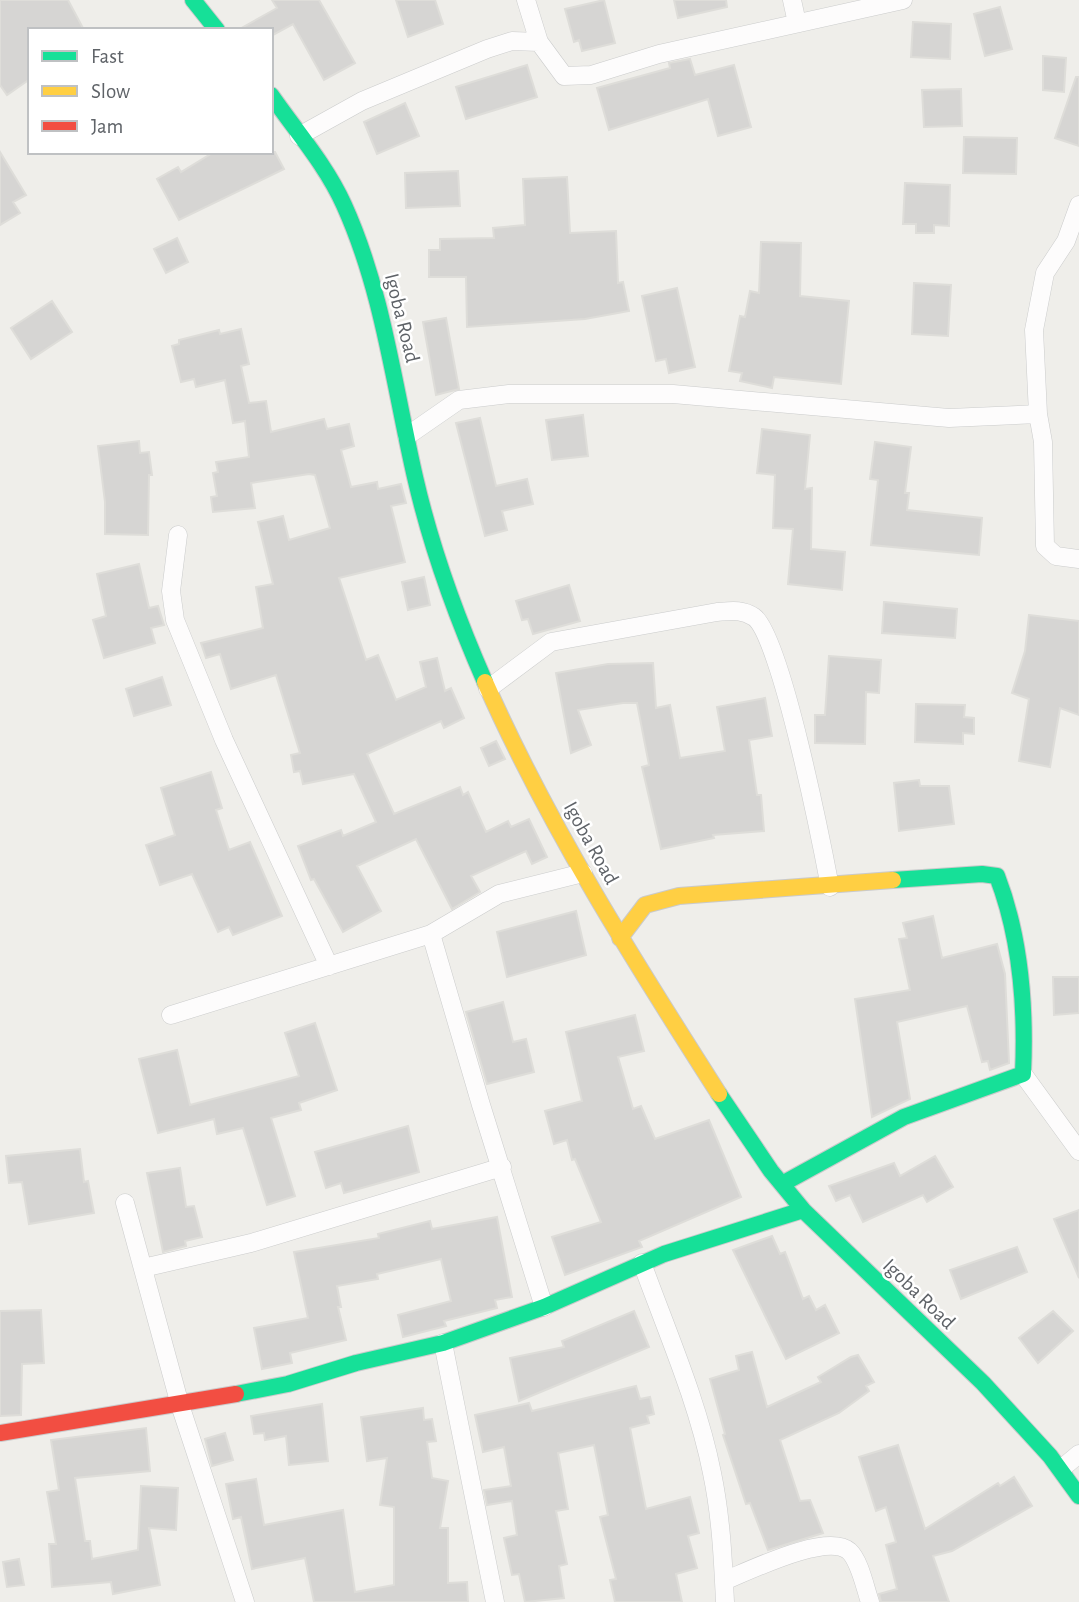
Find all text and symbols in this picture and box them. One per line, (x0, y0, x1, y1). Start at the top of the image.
legend (28, 28, 273, 154)
text: Fast (91, 46, 124, 67)
text: Slow (91, 81, 130, 102)
text: Jam (91, 116, 123, 137)
street label: Igoba Road (381, 271, 423, 365)
street label: Igoba Road (560, 798, 622, 888)
street label: Igoba Road (879, 1255, 959, 1333)

